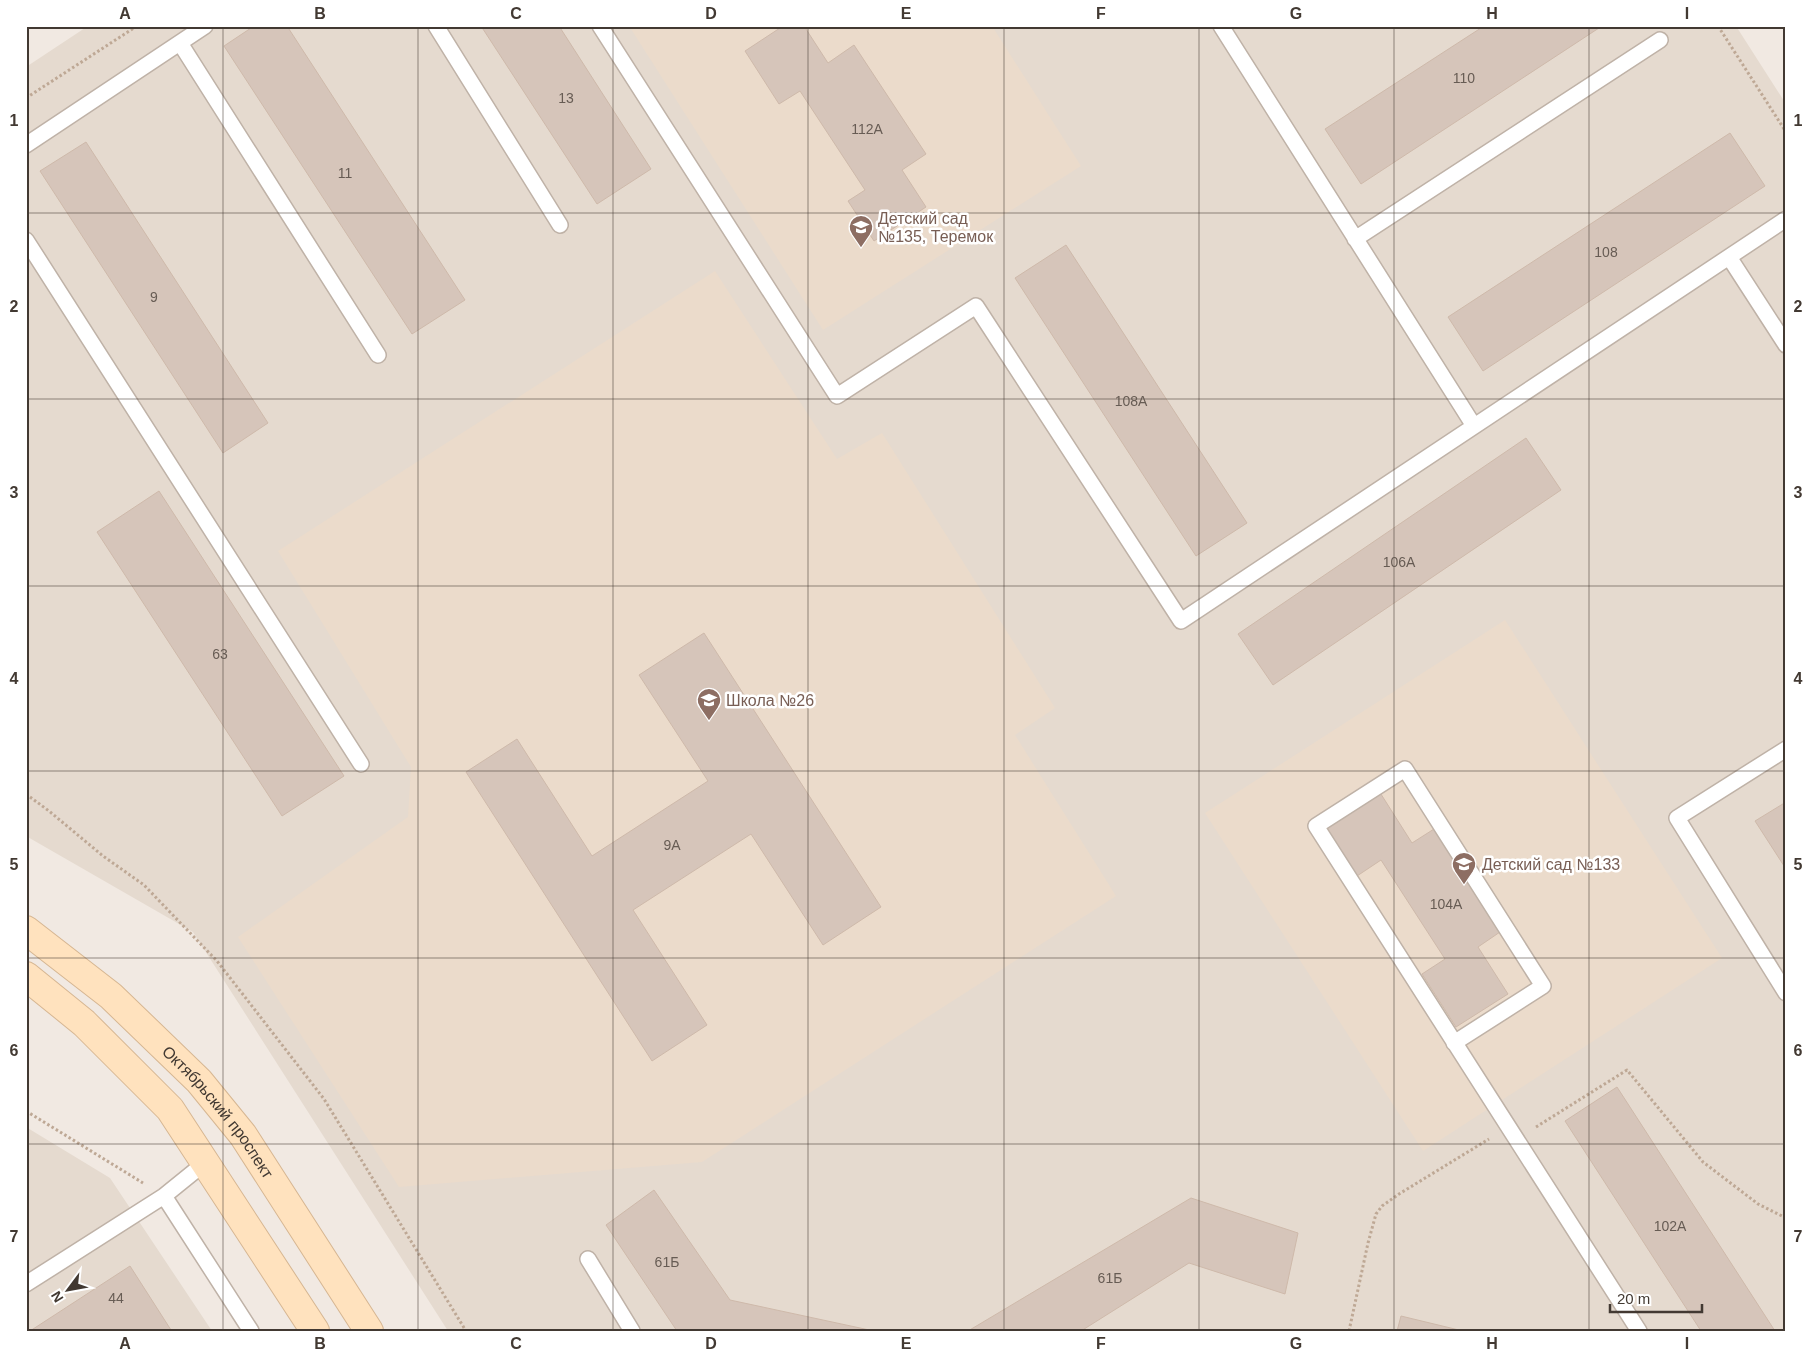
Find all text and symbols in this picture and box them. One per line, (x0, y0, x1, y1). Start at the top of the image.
text: A (119, 5, 131, 22)
text: B (314, 5, 326, 22)
text: C (510, 5, 522, 22)
text: D (705, 5, 717, 22)
text: E (901, 5, 912, 22)
text: F (1096, 5, 1106, 22)
text: G (1290, 5, 1302, 22)
text: H (1486, 5, 1498, 22)
text: I (1685, 5, 1689, 22)
house number: 110 (1453, 70, 1475, 86)
house number: 13 (558, 90, 574, 106)
text: 1 (10, 112, 19, 129)
text: 1 (1794, 112, 1803, 129)
house number: 112А (851, 121, 883, 137)
house number: 11 (338, 165, 352, 181)
place label: Детский сад №135, Теремок (878, 210, 994, 245)
school or university icon: Детский сад №135, Теремок (848, 214, 874, 248)
house number: 108 (1594, 244, 1618, 260)
house number: 9 (150, 289, 158, 305)
text: 2 (10, 298, 19, 315)
text: 2 (1794, 298, 1803, 315)
house number: 108А (1115, 393, 1148, 409)
text: 3 (10, 484, 19, 501)
text: 3 (1794, 484, 1803, 501)
house number: 106А (1383, 554, 1416, 570)
house number: 63 (212, 646, 228, 662)
text: 4 (10, 670, 19, 687)
text: 4 (1794, 670, 1803, 687)
school or university icon: Школа №26 (696, 687, 722, 721)
place label: Школа №26 (726, 692, 814, 709)
house number: 9А (663, 837, 681, 853)
school or university icon: Детский сад №133 (1451, 851, 1477, 885)
text: 5 (10, 856, 19, 873)
place label: Детский сад №133 (1482, 856, 1620, 873)
text: 5 (1794, 856, 1803, 873)
house number: 104А (1430, 896, 1463, 912)
text: 6 (10, 1042, 19, 1059)
street label: Октябрьский проспект (159, 1042, 277, 1182)
text: 6 (1794, 1042, 1803, 1059)
house number: 102А (1654, 1218, 1687, 1234)
text: 7 (10, 1228, 19, 1245)
text: 7 (1794, 1228, 1803, 1245)
house number: 61Б (655, 1254, 679, 1270)
north arrow (42, 1264, 92, 1314)
house number: 61Б (1098, 1270, 1122, 1286)
scale bar (1610, 1282, 1702, 1314)
text: N (48, 1288, 66, 1305)
house number: 44 (108, 1290, 124, 1306)
text: 20 m (1617, 1290, 1650, 1307)
text: A (119, 1335, 131, 1352)
text: B (314, 1335, 326, 1352)
text: C (510, 1335, 522, 1352)
text: D (705, 1335, 717, 1352)
text: E (901, 1335, 912, 1352)
text: F (1096, 1335, 1106, 1352)
text: G (1290, 1335, 1302, 1352)
text: H (1486, 1335, 1498, 1352)
text: I (1685, 1335, 1689, 1352)

